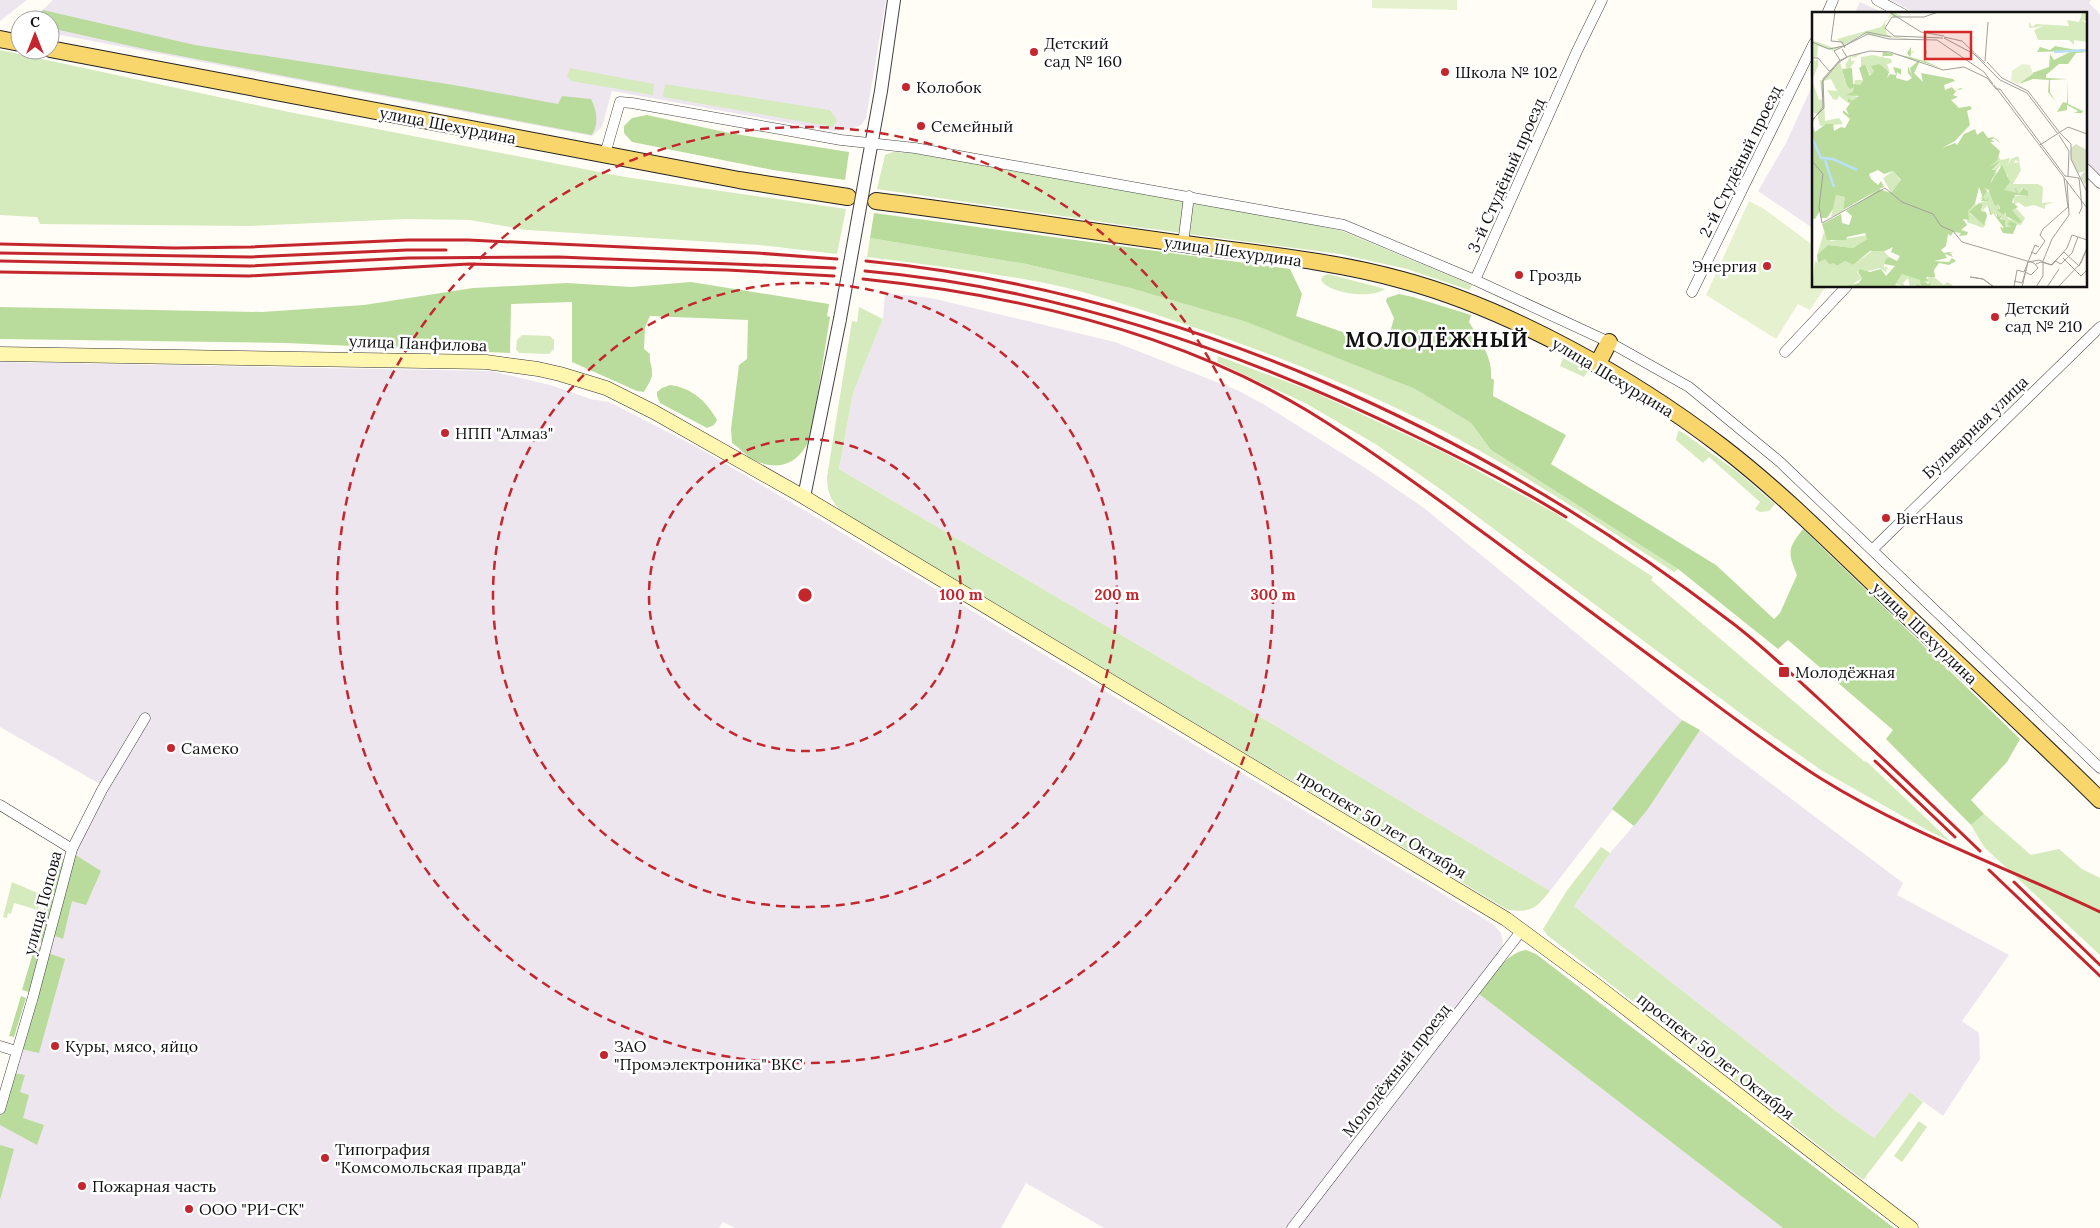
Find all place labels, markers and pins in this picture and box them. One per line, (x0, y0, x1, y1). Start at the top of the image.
place label: Детский сад № 160 (1044, 33, 1122, 71)
marker: Детский сад № 160 (1028, 46, 1040, 58)
place label: Школа № 102 (1455, 62, 1558, 82)
marker: Школа № 102 (1439, 66, 1451, 78)
place label: Колобок (916, 77, 982, 97)
marker: Колобок (900, 81, 912, 93)
place label: Семейный (931, 116, 1013, 136)
marker: Семейный (915, 120, 927, 132)
place label: Энергия (1692, 256, 1757, 276)
marker: Энергия (1761, 260, 1773, 272)
place label: Гроздь (1529, 265, 1582, 285)
marker: Гроздь (1513, 269, 1525, 281)
place label: Детский сад № 210 (2005, 298, 2083, 336)
marker: Детский сад № 210 (1989, 311, 2001, 323)
place label: НПП "Алмаз" (455, 423, 553, 443)
marker: НПП "Алмаз" (439, 427, 451, 439)
place label: BierHaus (1896, 508, 1963, 528)
marker: BierHaus (1880, 512, 1892, 524)
centre of rings (796, 586, 814, 604)
place label: Молодёжная (1795, 662, 1895, 682)
marker: Молодёжная (1777, 665, 1791, 679)
place label: Самеко (181, 738, 239, 758)
marker: Самеко (165, 742, 177, 754)
place label: Куры, мясо, яйцо (65, 1036, 198, 1056)
place label: ЗАО "Промэлектроника" ВКС (614, 1036, 803, 1074)
marker: Куры, мясо, яйцо (49, 1040, 61, 1052)
marker: ЗАО "Промэлектроника" ВКС (598, 1049, 610, 1061)
place label: Типография "Комсомольская правда" (335, 1139, 526, 1177)
marker: Типография "Комсомольская правда" (319, 1152, 331, 1164)
place label: Пожарная часть (92, 1176, 216, 1196)
marker: Пожарная часть (76, 1180, 88, 1192)
place label: ООО "РИ-СК" (199, 1199, 304, 1219)
marker: ООО "РИ-СК" (183, 1203, 195, 1215)

